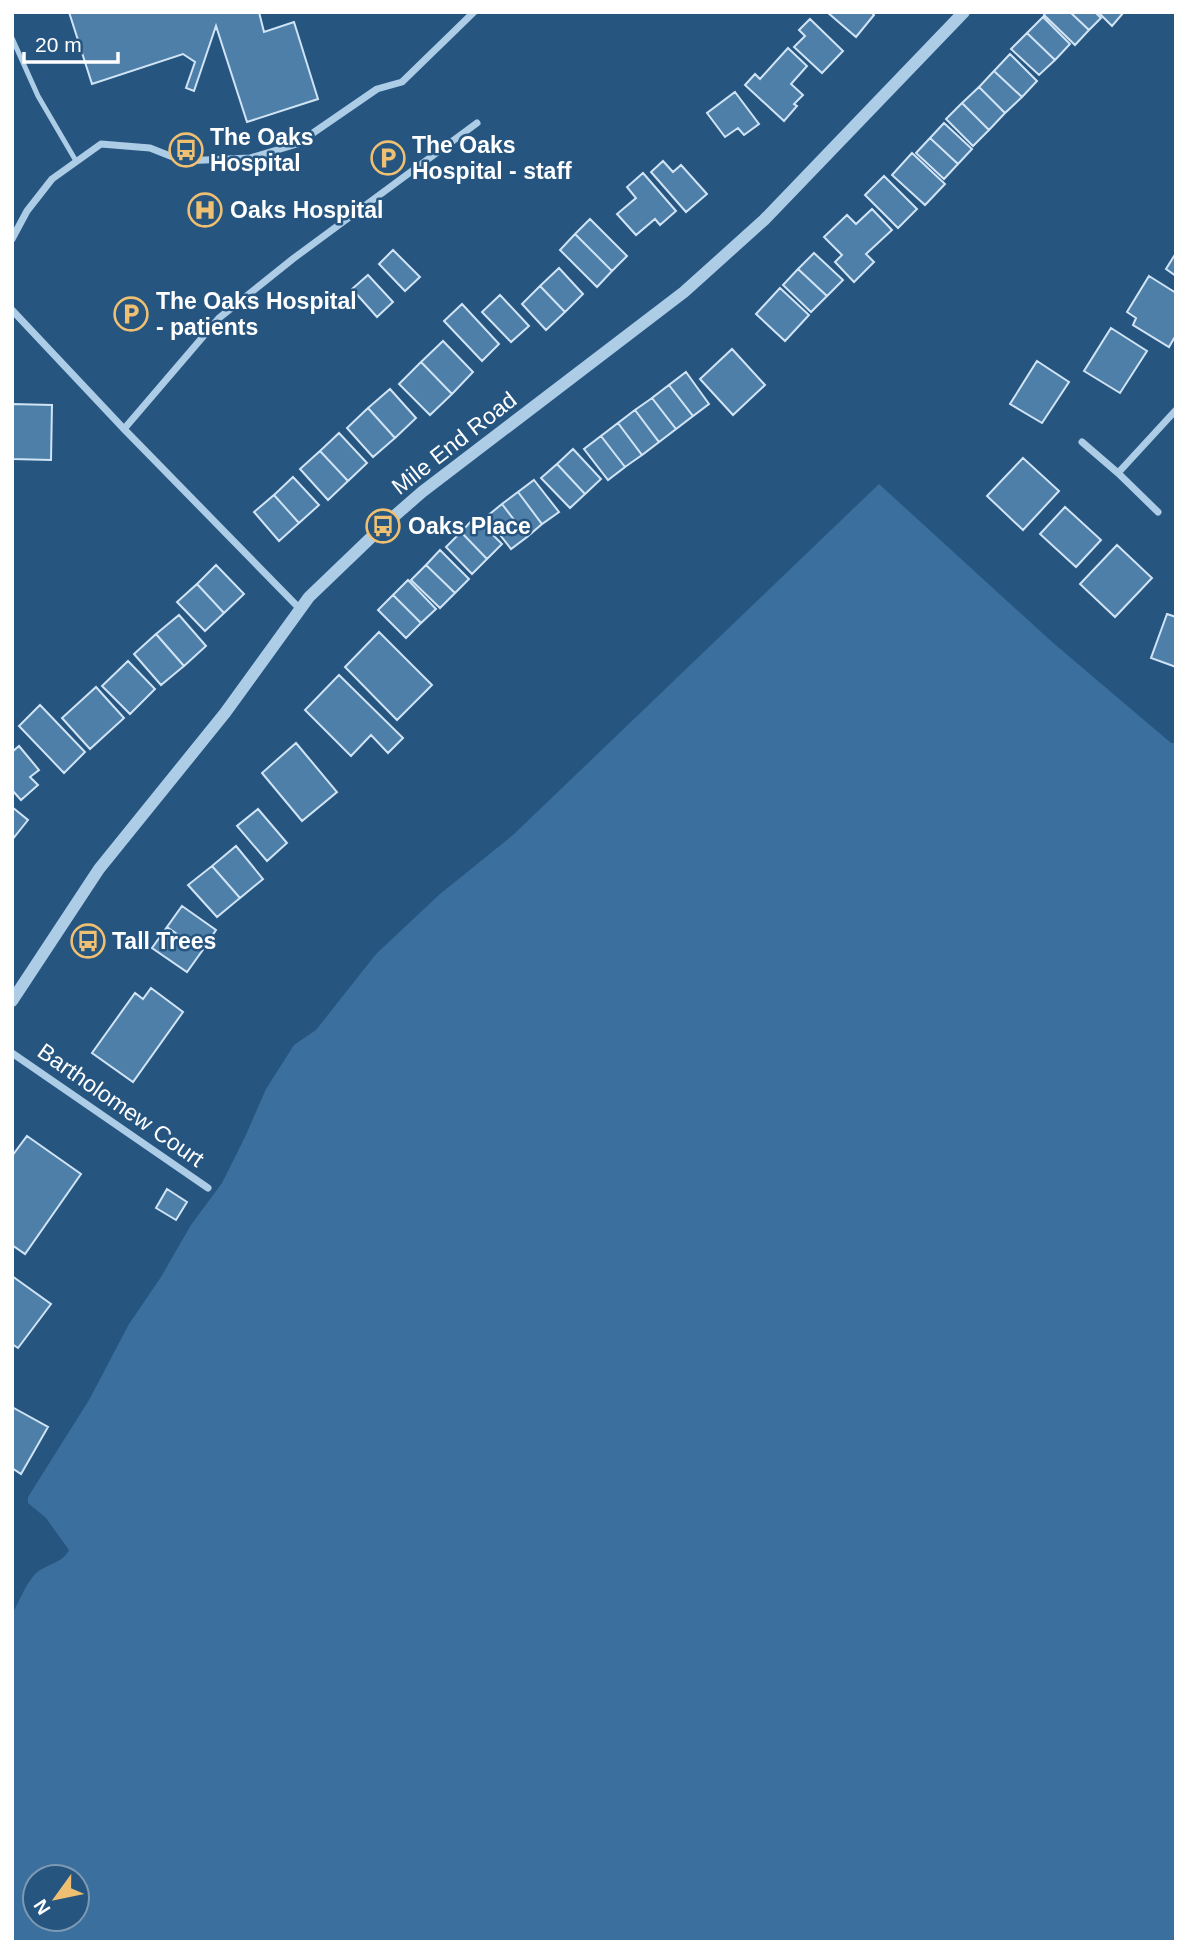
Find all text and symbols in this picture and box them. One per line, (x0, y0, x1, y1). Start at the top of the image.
scale bar (24, 21, 119, 65)
text: 20 m (35, 33, 82, 56)
place label: The Oaks Hospital (210, 124, 314, 176)
bus stop icon: The Oaks Hospital (167, 131, 205, 169)
place label: The Oaks Hospital - staff (412, 132, 572, 184)
parking icon: The Oaks Hospital - staff (369, 139, 407, 177)
hospital icon: Oaks Hospital (186, 191, 224, 229)
place label: Oaks Hospital (230, 197, 383, 223)
place label: The Oaks Hospital - patients (156, 288, 357, 340)
parking icon: The Oaks Hospital - patients (112, 295, 150, 333)
street label: Mile End Road (387, 386, 521, 500)
bus stop icon: Oaks Place (364, 507, 402, 545)
place label: Oaks Place (408, 513, 531, 539)
bus stop icon: Tall Trees (69, 922, 107, 960)
place label: Tall Trees (112, 928, 216, 954)
street label: Bartholomew Court (33, 1038, 210, 1172)
north arrow (21, 1863, 91, 1933)
text: N (30, 1896, 55, 1918)

